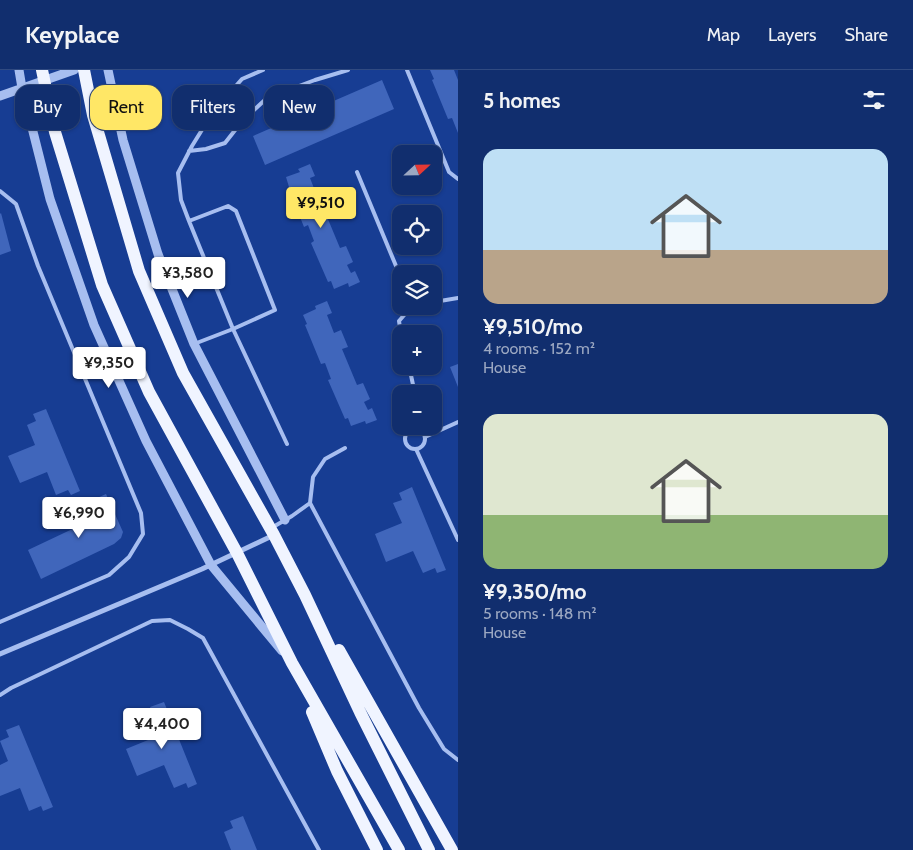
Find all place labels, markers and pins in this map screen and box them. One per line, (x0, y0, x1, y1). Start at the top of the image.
pin: ¥9,510 (280, 186, 362, 229)
pin: ¥3,580 (147, 256, 229, 299)
pin: ¥9,350 (68, 346, 150, 389)
pin: ¥6,990 (38, 496, 120, 539)
pin: ¥4,400 (121, 708, 203, 750)

